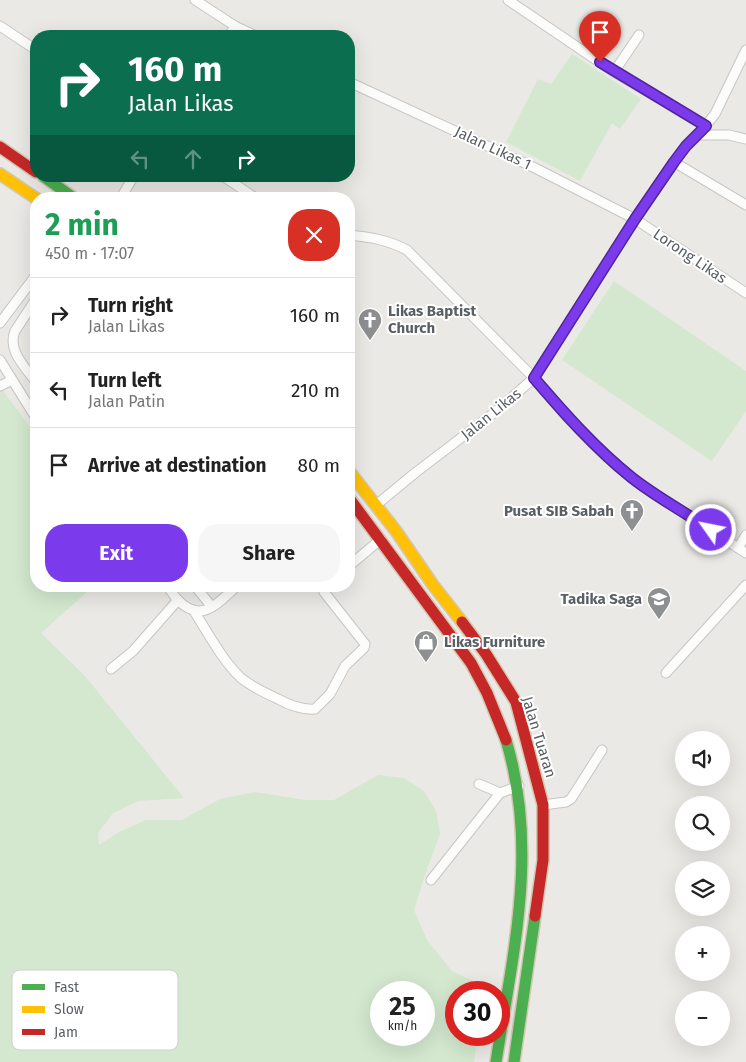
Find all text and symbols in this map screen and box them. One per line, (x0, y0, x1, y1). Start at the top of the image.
pin (579, 11, 621, 62)
icon: arrive (586, 18, 614, 46)
text: 160 m (128, 48, 222, 90)
icon: right (45, 50, 110, 115)
text: Jalan Likas (128, 90, 234, 117)
street label: Jalan Likas 1 (452, 122, 534, 174)
icon: left (126, 145, 154, 173)
icon: ahead (179, 145, 207, 173)
icon: right (232, 145, 260, 173)
text: 2 min (45, 207, 119, 243)
button: close (288, 209, 340, 261)
street label: Lorong Likas (650, 225, 730, 287)
text: 450 m · 17:07 (45, 244, 134, 263)
text: Turn right (88, 294, 173, 317)
icon: right (45, 301, 73, 329)
place label: Likas Baptist Church (388, 302, 477, 337)
text: 160 m (290, 304, 340, 327)
church icon: Likas Baptist Church (357, 307, 383, 341)
text: Jalan Likas (88, 317, 165, 336)
text: Turn left (88, 369, 162, 392)
icon: left (45, 376, 73, 404)
text: 210 m (291, 379, 340, 402)
street label: Jalan Likas (457, 384, 525, 444)
text: Jalan Patin (88, 392, 165, 411)
icon: arrive (45, 451, 73, 479)
text: Arrive at destination (88, 454, 267, 477)
text: 80 m (298, 454, 340, 477)
church icon: Pusat SIB Sabah (619, 498, 645, 532)
place label: Pusat SIB Sabah (504, 502, 614, 520)
position arrow (684, 503, 736, 555)
button: Exit (45, 524, 188, 582)
button: Share (198, 524, 340, 582)
school or university icon: Tadika Saga (646, 586, 672, 620)
place label: Tadika Saga (561, 590, 642, 608)
shop icon: Likas Furniture (413, 629, 439, 663)
place label: Likas Furniture (444, 633, 545, 651)
street label: Jalan Tuaran (518, 694, 560, 780)
map controls (675, 731, 730, 1046)
button: sound (675, 731, 730, 786)
button: search (675, 796, 730, 851)
button: layers (675, 861, 730, 916)
button: + (675, 926, 730, 981)
legend (12, 970, 178, 1050)
text: Fast (54, 979, 80, 996)
speed limit sign: 30 (445, 981, 510, 1046)
button: − (675, 991, 730, 1046)
text: 25 (389, 992, 416, 1022)
text: Slow (54, 1001, 84, 1018)
text: km/h (388, 1019, 417, 1033)
text: Jam (54, 1024, 78, 1041)

